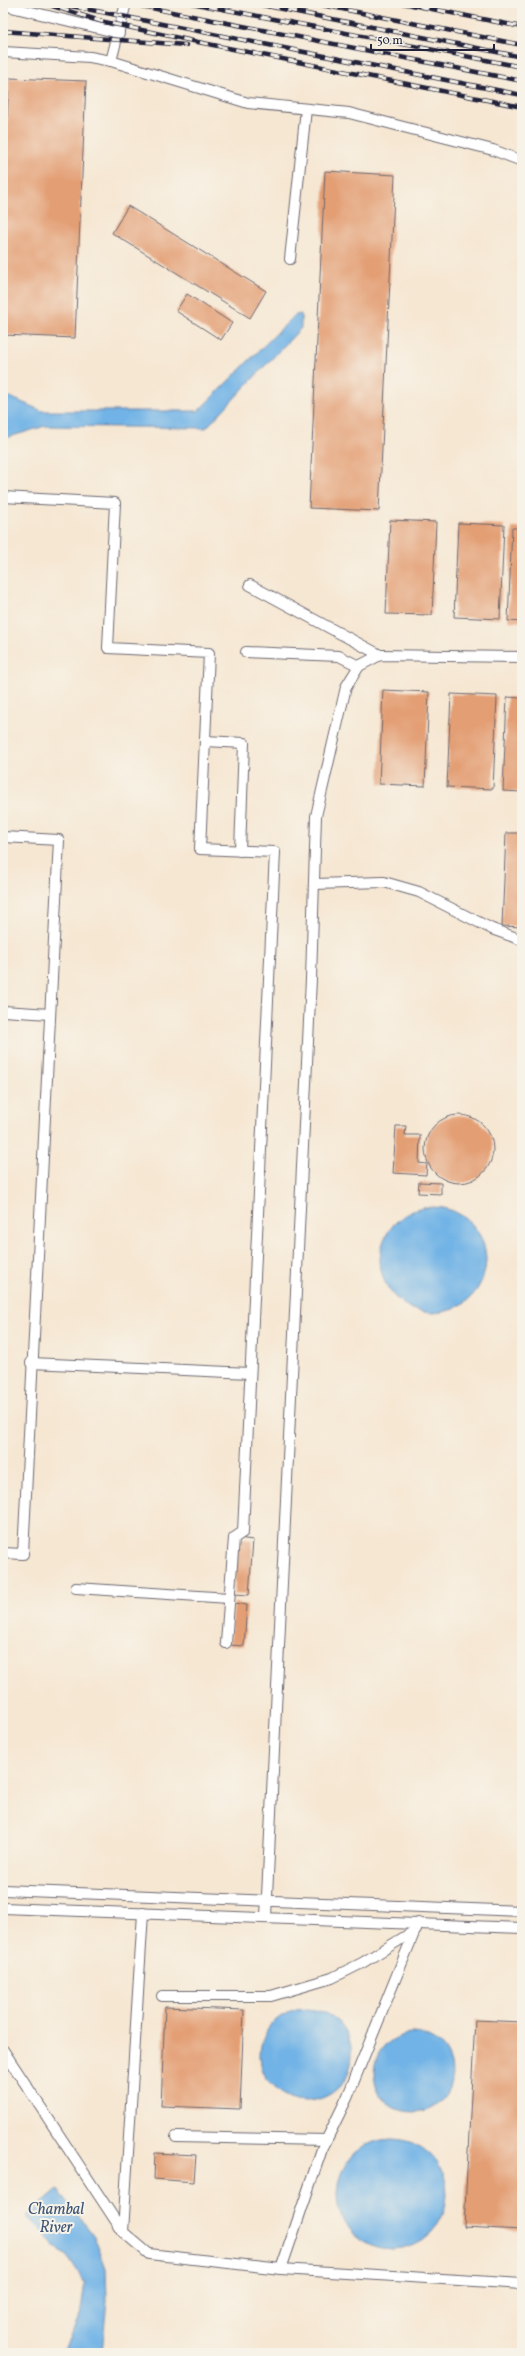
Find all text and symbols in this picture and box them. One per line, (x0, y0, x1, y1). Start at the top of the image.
scale bar (371, 26, 494, 52)
text: 50 m (377, 33, 403, 49)
water label: Chambal River (28, 2199, 84, 2239)

